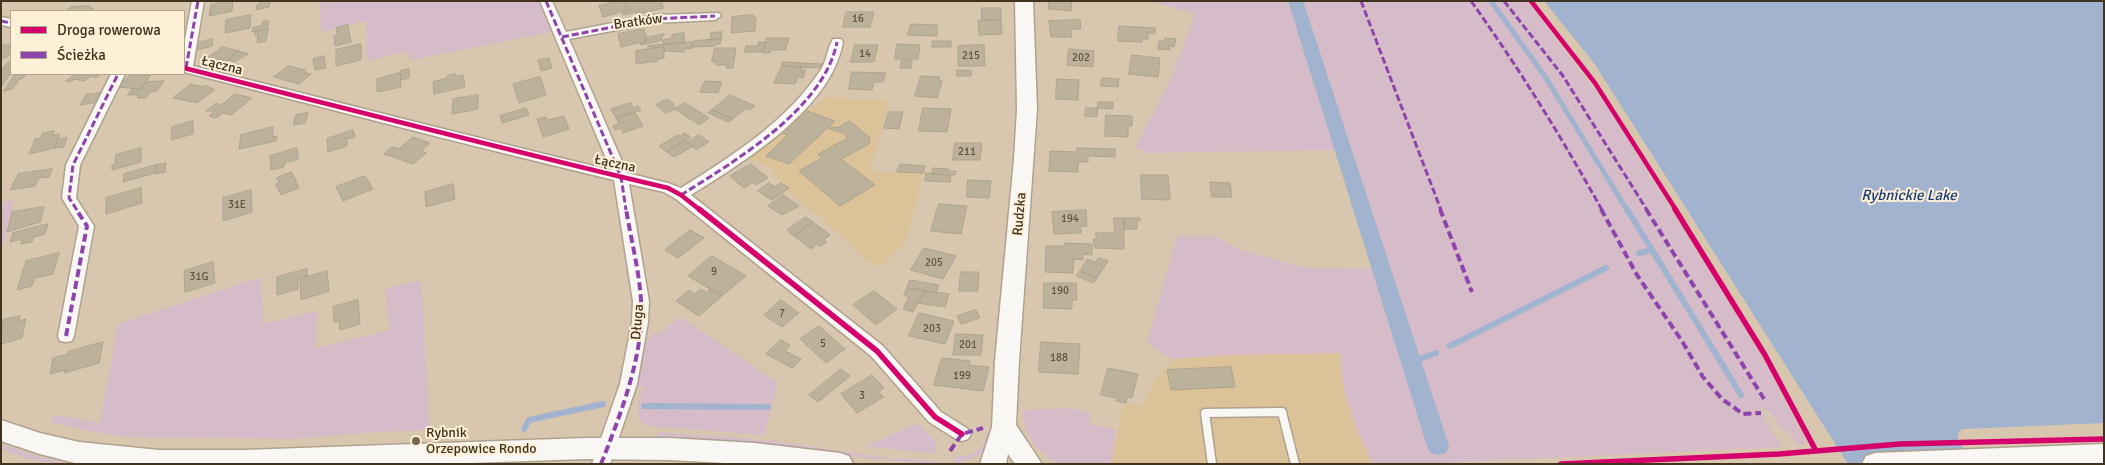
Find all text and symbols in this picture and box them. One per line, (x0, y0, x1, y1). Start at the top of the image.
legend (10, 10, 185, 75)
street label: Bratków (612, 10, 664, 34)
house number: 16 (852, 12, 864, 26)
text: Droga rowerowa (57, 21, 161, 39)
text: Ścieżka (57, 46, 106, 64)
house number: 14 (859, 47, 871, 61)
house number: 215 (962, 49, 980, 63)
house number: 202 (1072, 51, 1090, 65)
street label: Łączna (200, 53, 244, 79)
house number: 211 (958, 145, 976, 159)
street label: Łączna (593, 151, 637, 177)
water label: Rybnickie Lake (1861, 187, 1957, 205)
street label: Rudzka (1010, 192, 1030, 236)
house number: 31E (228, 198, 246, 212)
house number: 194 (1061, 212, 1079, 226)
house number: 205 (925, 256, 943, 270)
house number: 9 (711, 265, 717, 279)
house number: 31G (190, 270, 208, 284)
house number: 190 (1051, 284, 1069, 298)
street label: Długa (628, 303, 648, 341)
house number: 7 (779, 307, 785, 321)
house number: 203 (923, 322, 941, 336)
house number: 5 (820, 337, 826, 351)
house number: 201 (959, 338, 977, 352)
house number: 188 (1050, 351, 1068, 365)
house number: 199 (953, 369, 971, 383)
house number: 3 (859, 389, 865, 403)
place label: Rybnik Orzepowice Rondo (426, 425, 537, 458)
marker: Rybnik Orzepowice Rondo (410, 435, 422, 447)

